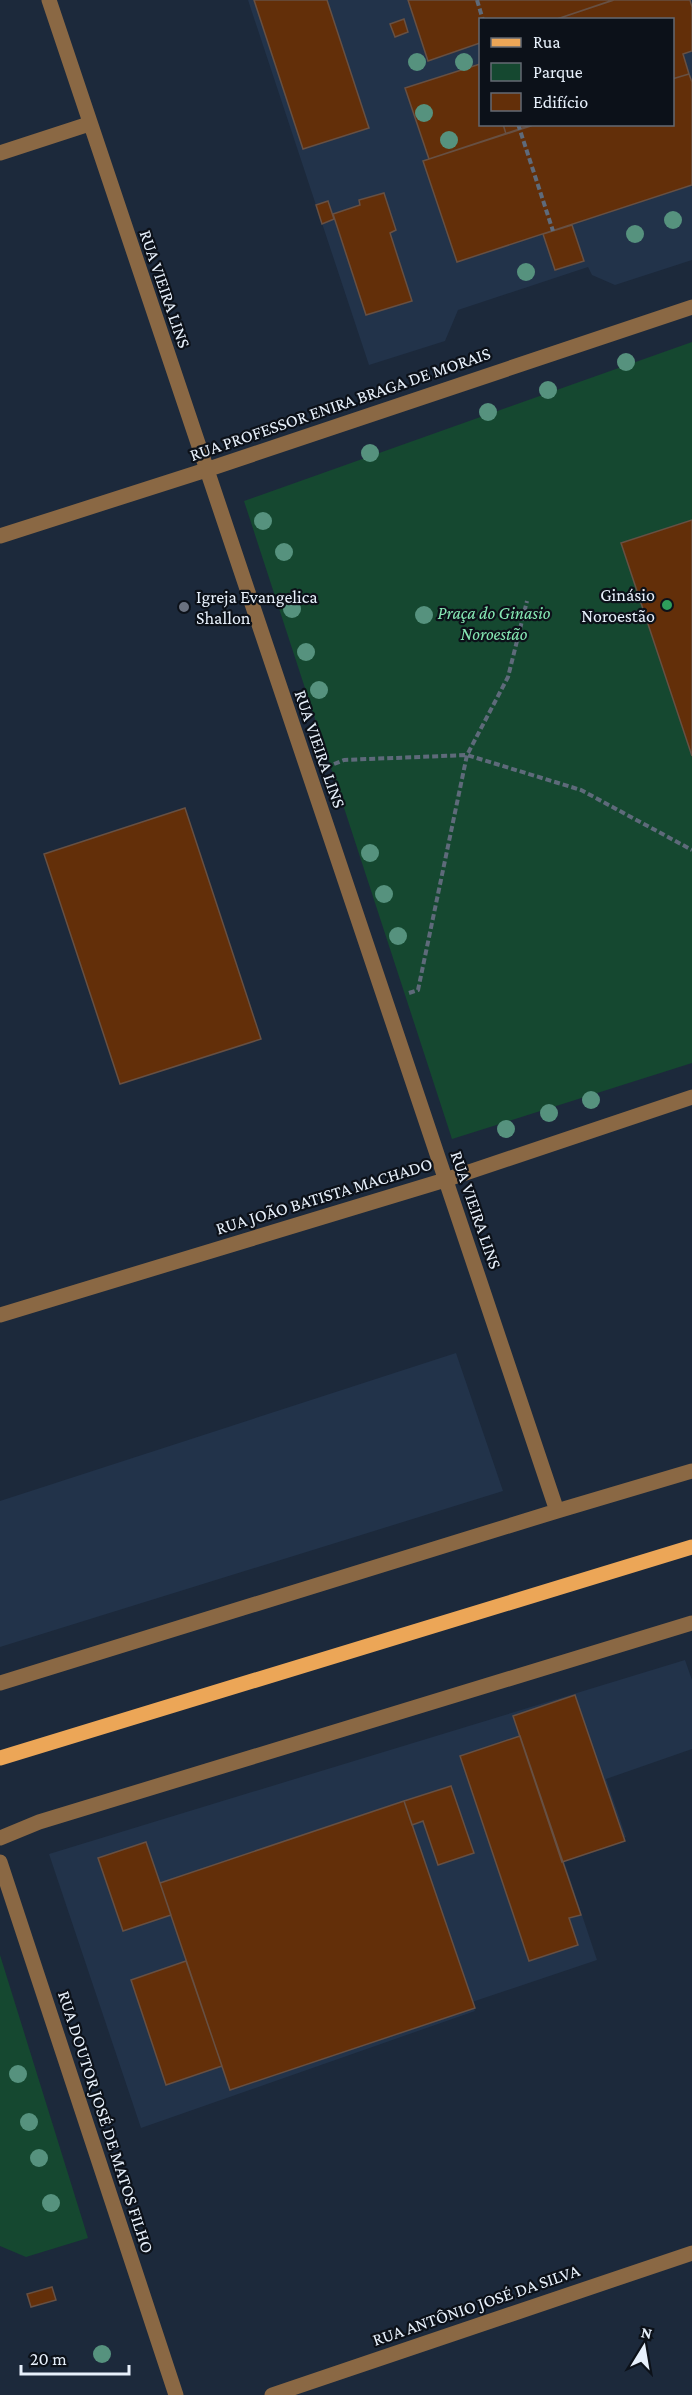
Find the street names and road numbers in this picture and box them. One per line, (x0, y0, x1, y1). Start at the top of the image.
street label: RUA VIEIRA LINS (135, 227, 195, 351)
street label: RUA PROFESSOR ENIRA BRAGA DE MORAIS (187, 343, 493, 465)
street label: RUA VIEIRA LINS (290, 687, 350, 811)
street label: RUA VIEIRA LINS (446, 1148, 506, 1272)
street label: RUA JOÃO BATISTA MACHADO (213, 1154, 435, 1238)
street label: RUA DOUTOR JOSÉ DE MATOS FILHO (54, 1988, 158, 2256)
street label: RUA ANTÔNIO JOSÉ DA SILVA (370, 2260, 583, 2350)

